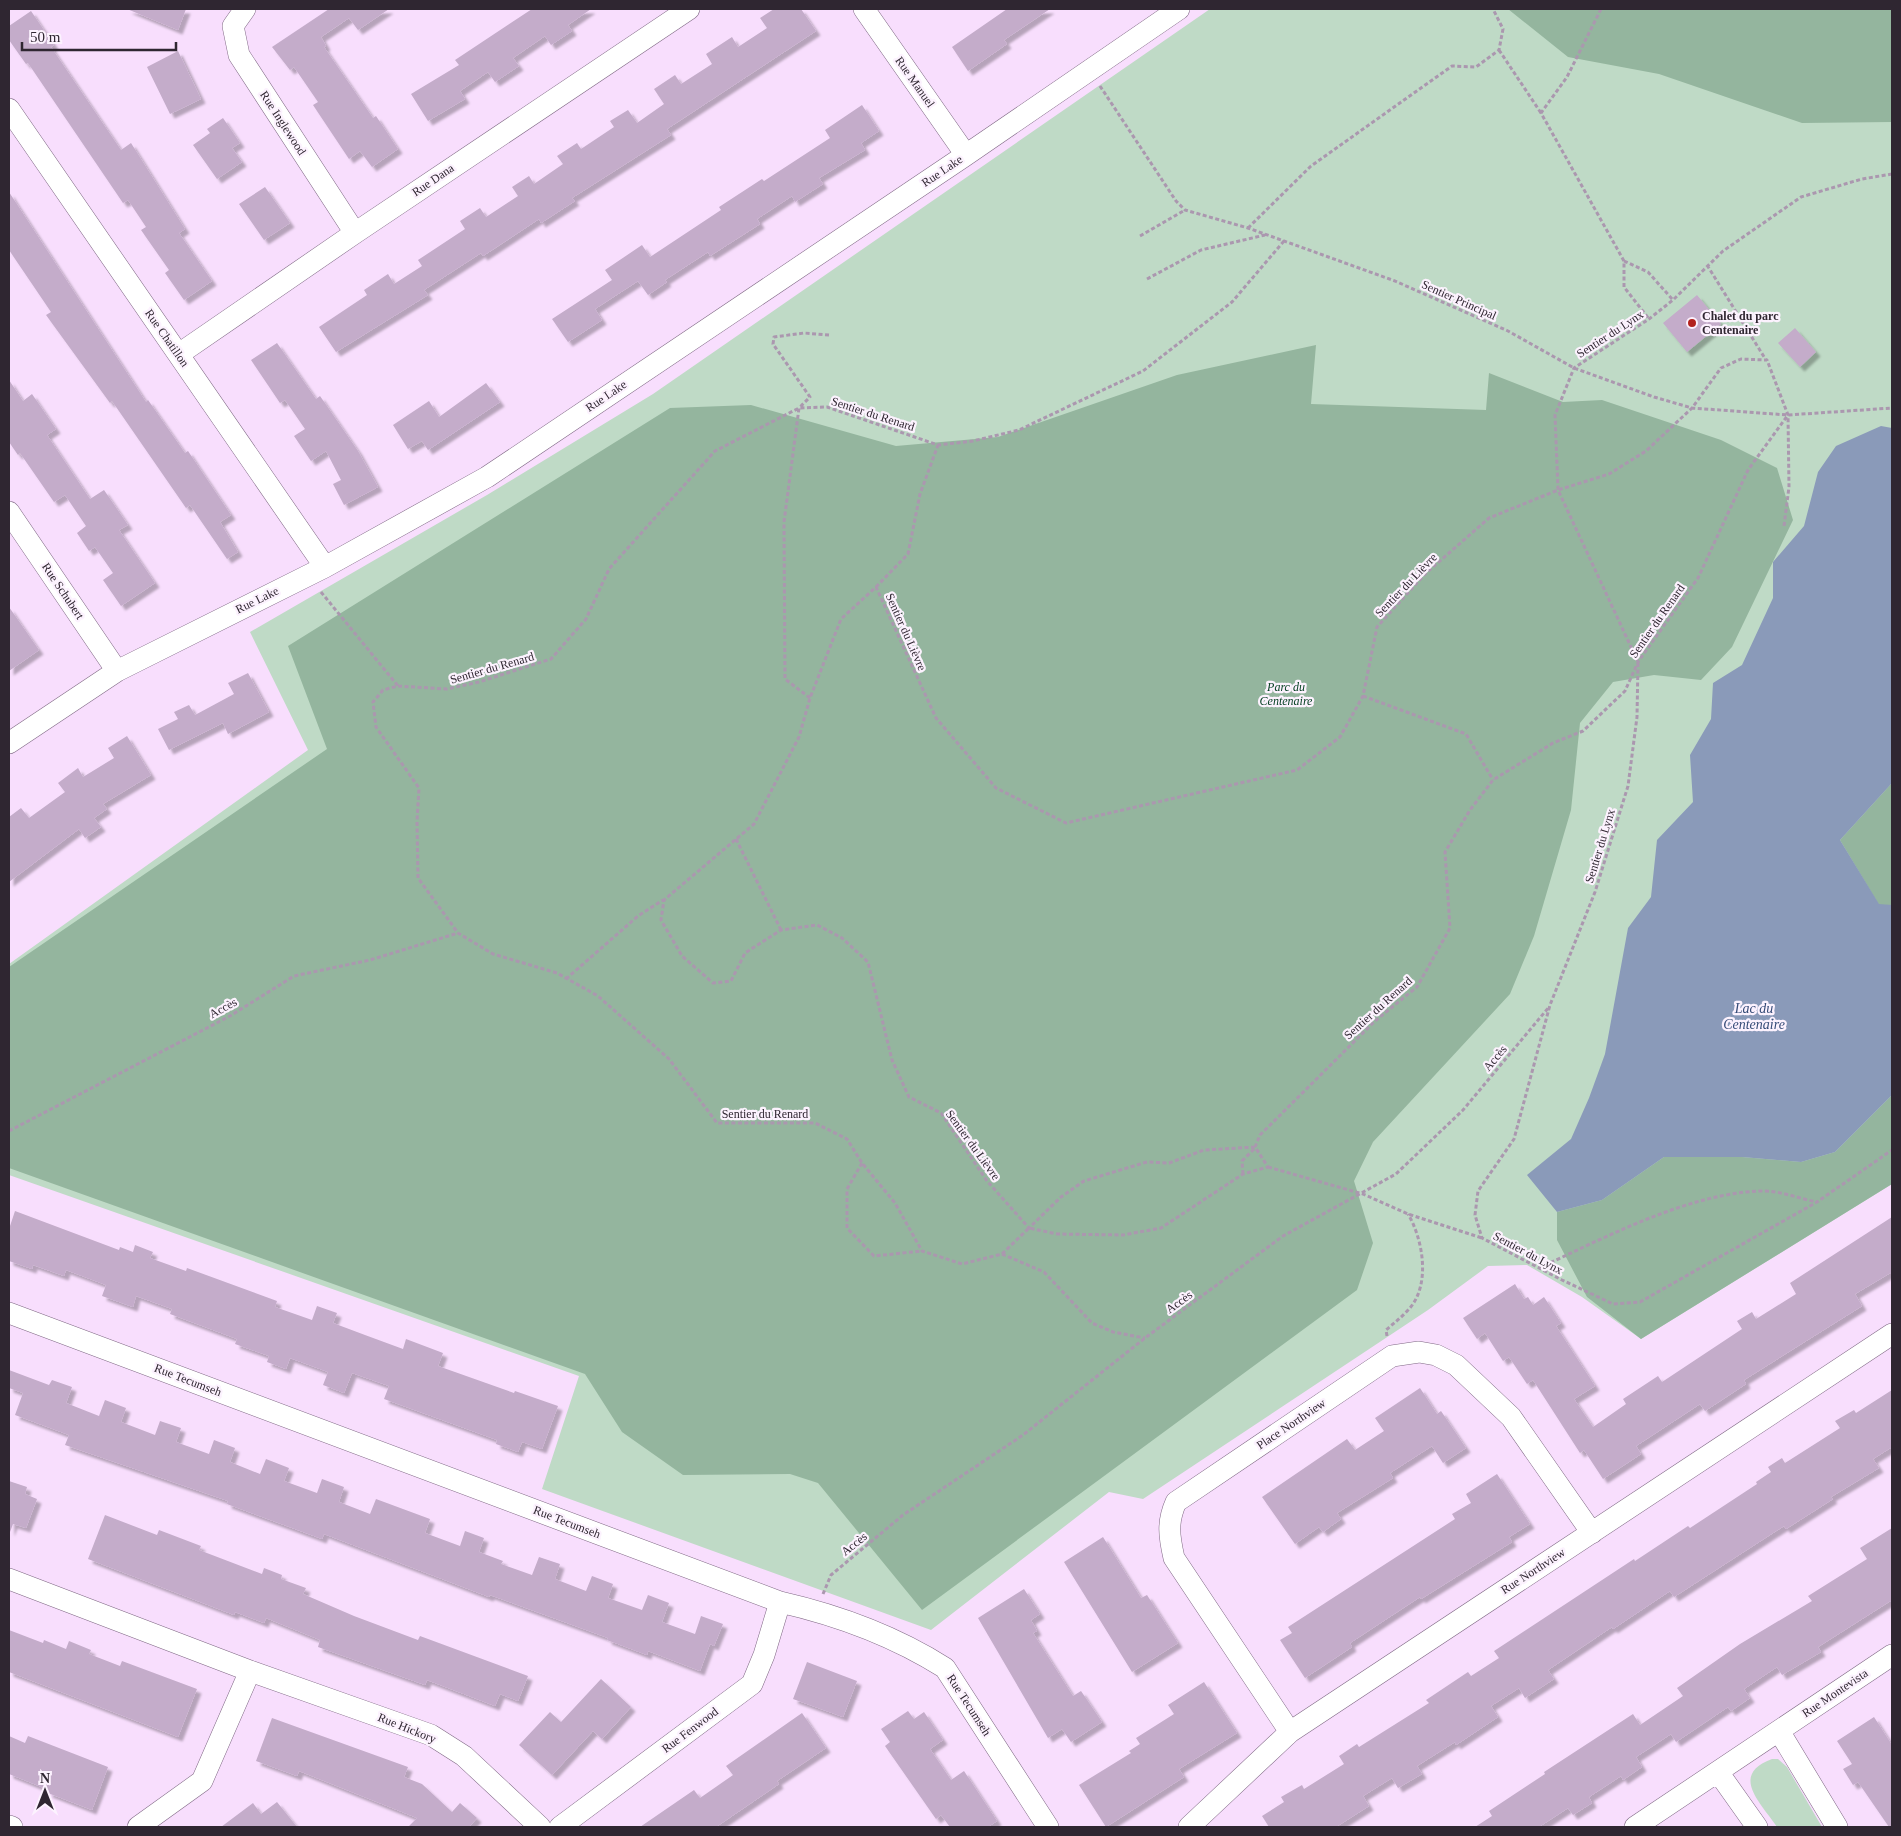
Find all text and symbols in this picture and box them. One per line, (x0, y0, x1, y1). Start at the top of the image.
scale bar (22, 20, 176, 52)
text: 50 m (30, 29, 61, 45)
street label: Rue Manuel (892, 54, 938, 111)
street label: Rue Inglewood (257, 88, 309, 158)
street label: Rue Lake (919, 152, 965, 190)
street label: Rue Dana (409, 160, 457, 199)
street label: Sentier Principal (1419, 277, 1499, 323)
street label: Rue Chatillon (142, 307, 192, 369)
street label: Sentier du Lynx (1574, 307, 1646, 361)
place label: Chalet du parc Centenaire (1702, 309, 1779, 337)
marker: Chalet du parc Centenaire (1686, 317, 1698, 329)
street label: Rue Lake (583, 377, 629, 415)
street label: Sentier du Renard (830, 394, 916, 434)
street label: Sentier du Lièvre (1372, 550, 1440, 620)
street label: Rue Schubert (39, 560, 87, 622)
street label: Sentier du Renard (1626, 581, 1688, 661)
street label: Rue Lake (233, 584, 281, 616)
street label: Sentier du Lièvre (883, 591, 929, 673)
street label: Sentier du Renard (448, 649, 536, 687)
park label: Parc du Centenaire (1260, 680, 1313, 708)
street label: Sentier du Lynx (1582, 807, 1618, 885)
street label: Sentier du Renard (1341, 974, 1415, 1042)
street label: Accès (207, 995, 239, 1021)
water label: Lac du Centenaire (1723, 1001, 1785, 1032)
street label: Accès (1480, 1042, 1510, 1074)
street label: Sentier du Renard (722, 1107, 808, 1121)
street label: Sentier du Lièvre (943, 1107, 1003, 1183)
street label: Sentier du Lynx (1491, 1229, 1565, 1277)
street label: Accès (1163, 1288, 1195, 1316)
street label: Rue Tecumseh (153, 1361, 223, 1399)
street label: Place Northview (1254, 1396, 1328, 1452)
street label: Rue Tecumseh (532, 1503, 602, 1541)
street label: Accès (838, 1529, 870, 1559)
street label: Rue Northview (1498, 1545, 1568, 1597)
street label: Rue Montevista (1799, 1665, 1871, 1720)
street label: Rue Tecumseh (944, 1672, 994, 1738)
street label: Rue Fenwood (659, 1704, 721, 1756)
street label: Rue Hickory (376, 1710, 438, 1746)
north arrow (20, 1766, 70, 1816)
text: N (40, 1771, 50, 1786)

